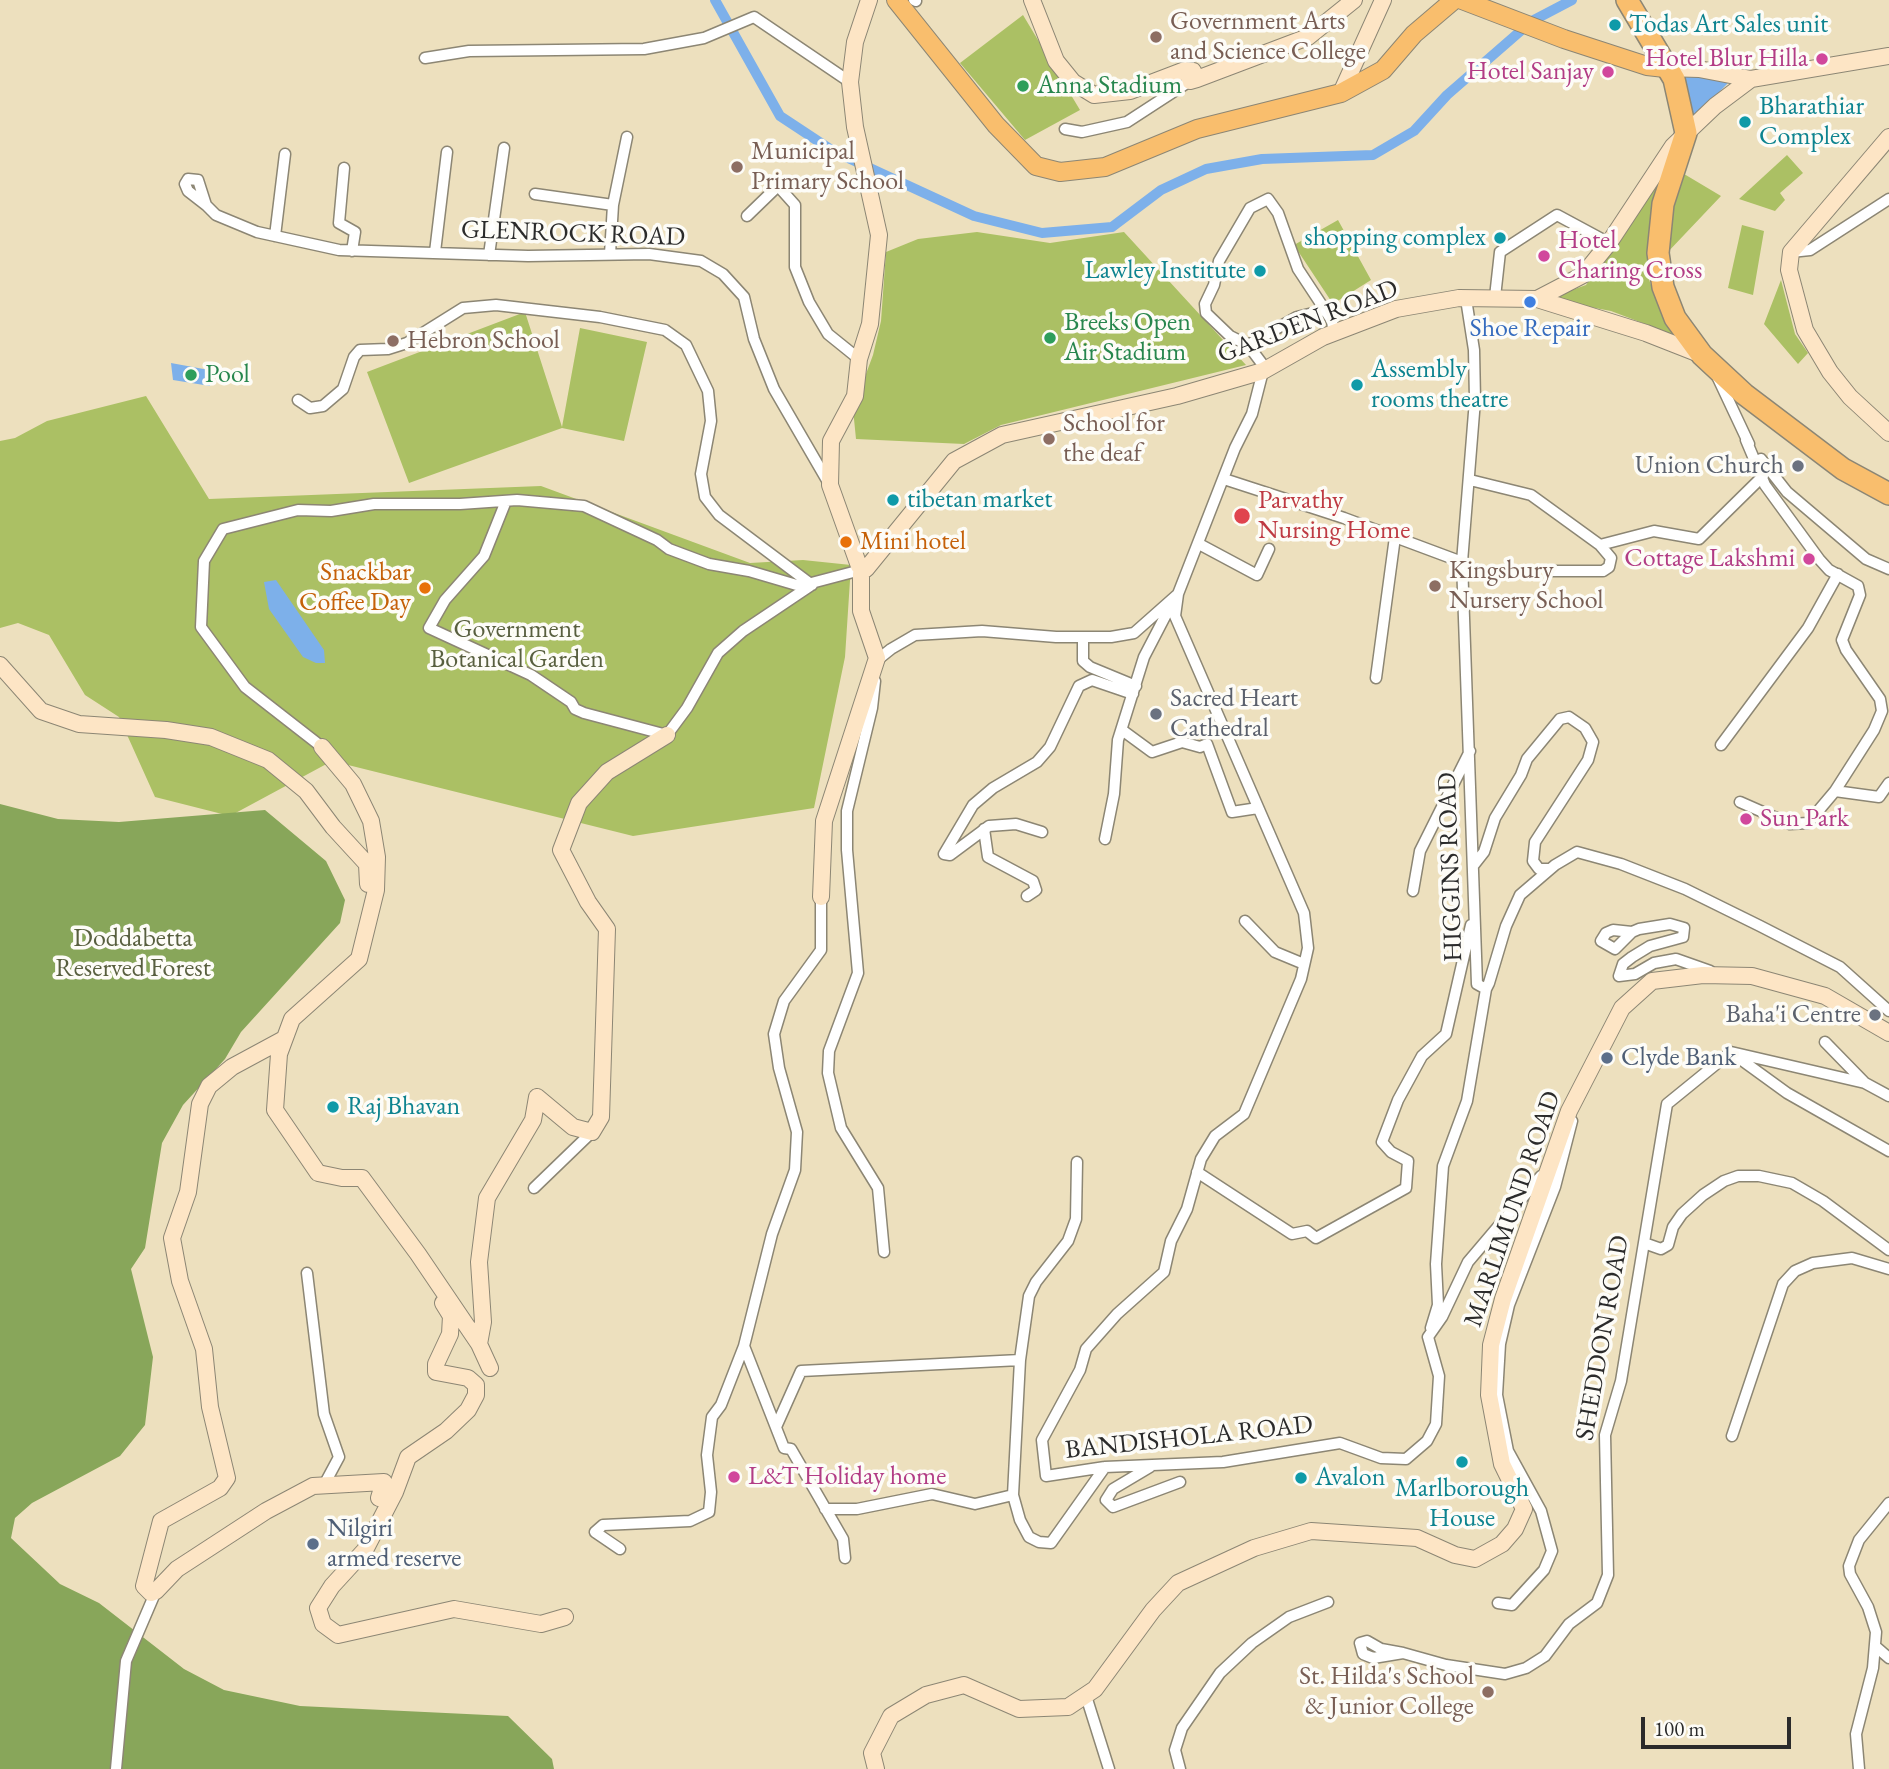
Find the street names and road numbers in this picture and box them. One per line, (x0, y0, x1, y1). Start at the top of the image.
street label: GLENROCK ROAD (460, 214, 686, 254)
street label: GARDEN ROAD (1213, 273, 1403, 371)
street label: HIGGINS ROAD (1432, 772, 1470, 962)
street label: MARLIMUND ROAD (1458, 1087, 1568, 1331)
street label: SHEDDON ROAD (1570, 1233, 1636, 1443)
street label: BANDISHOLA ROAD (1064, 1409, 1314, 1467)

